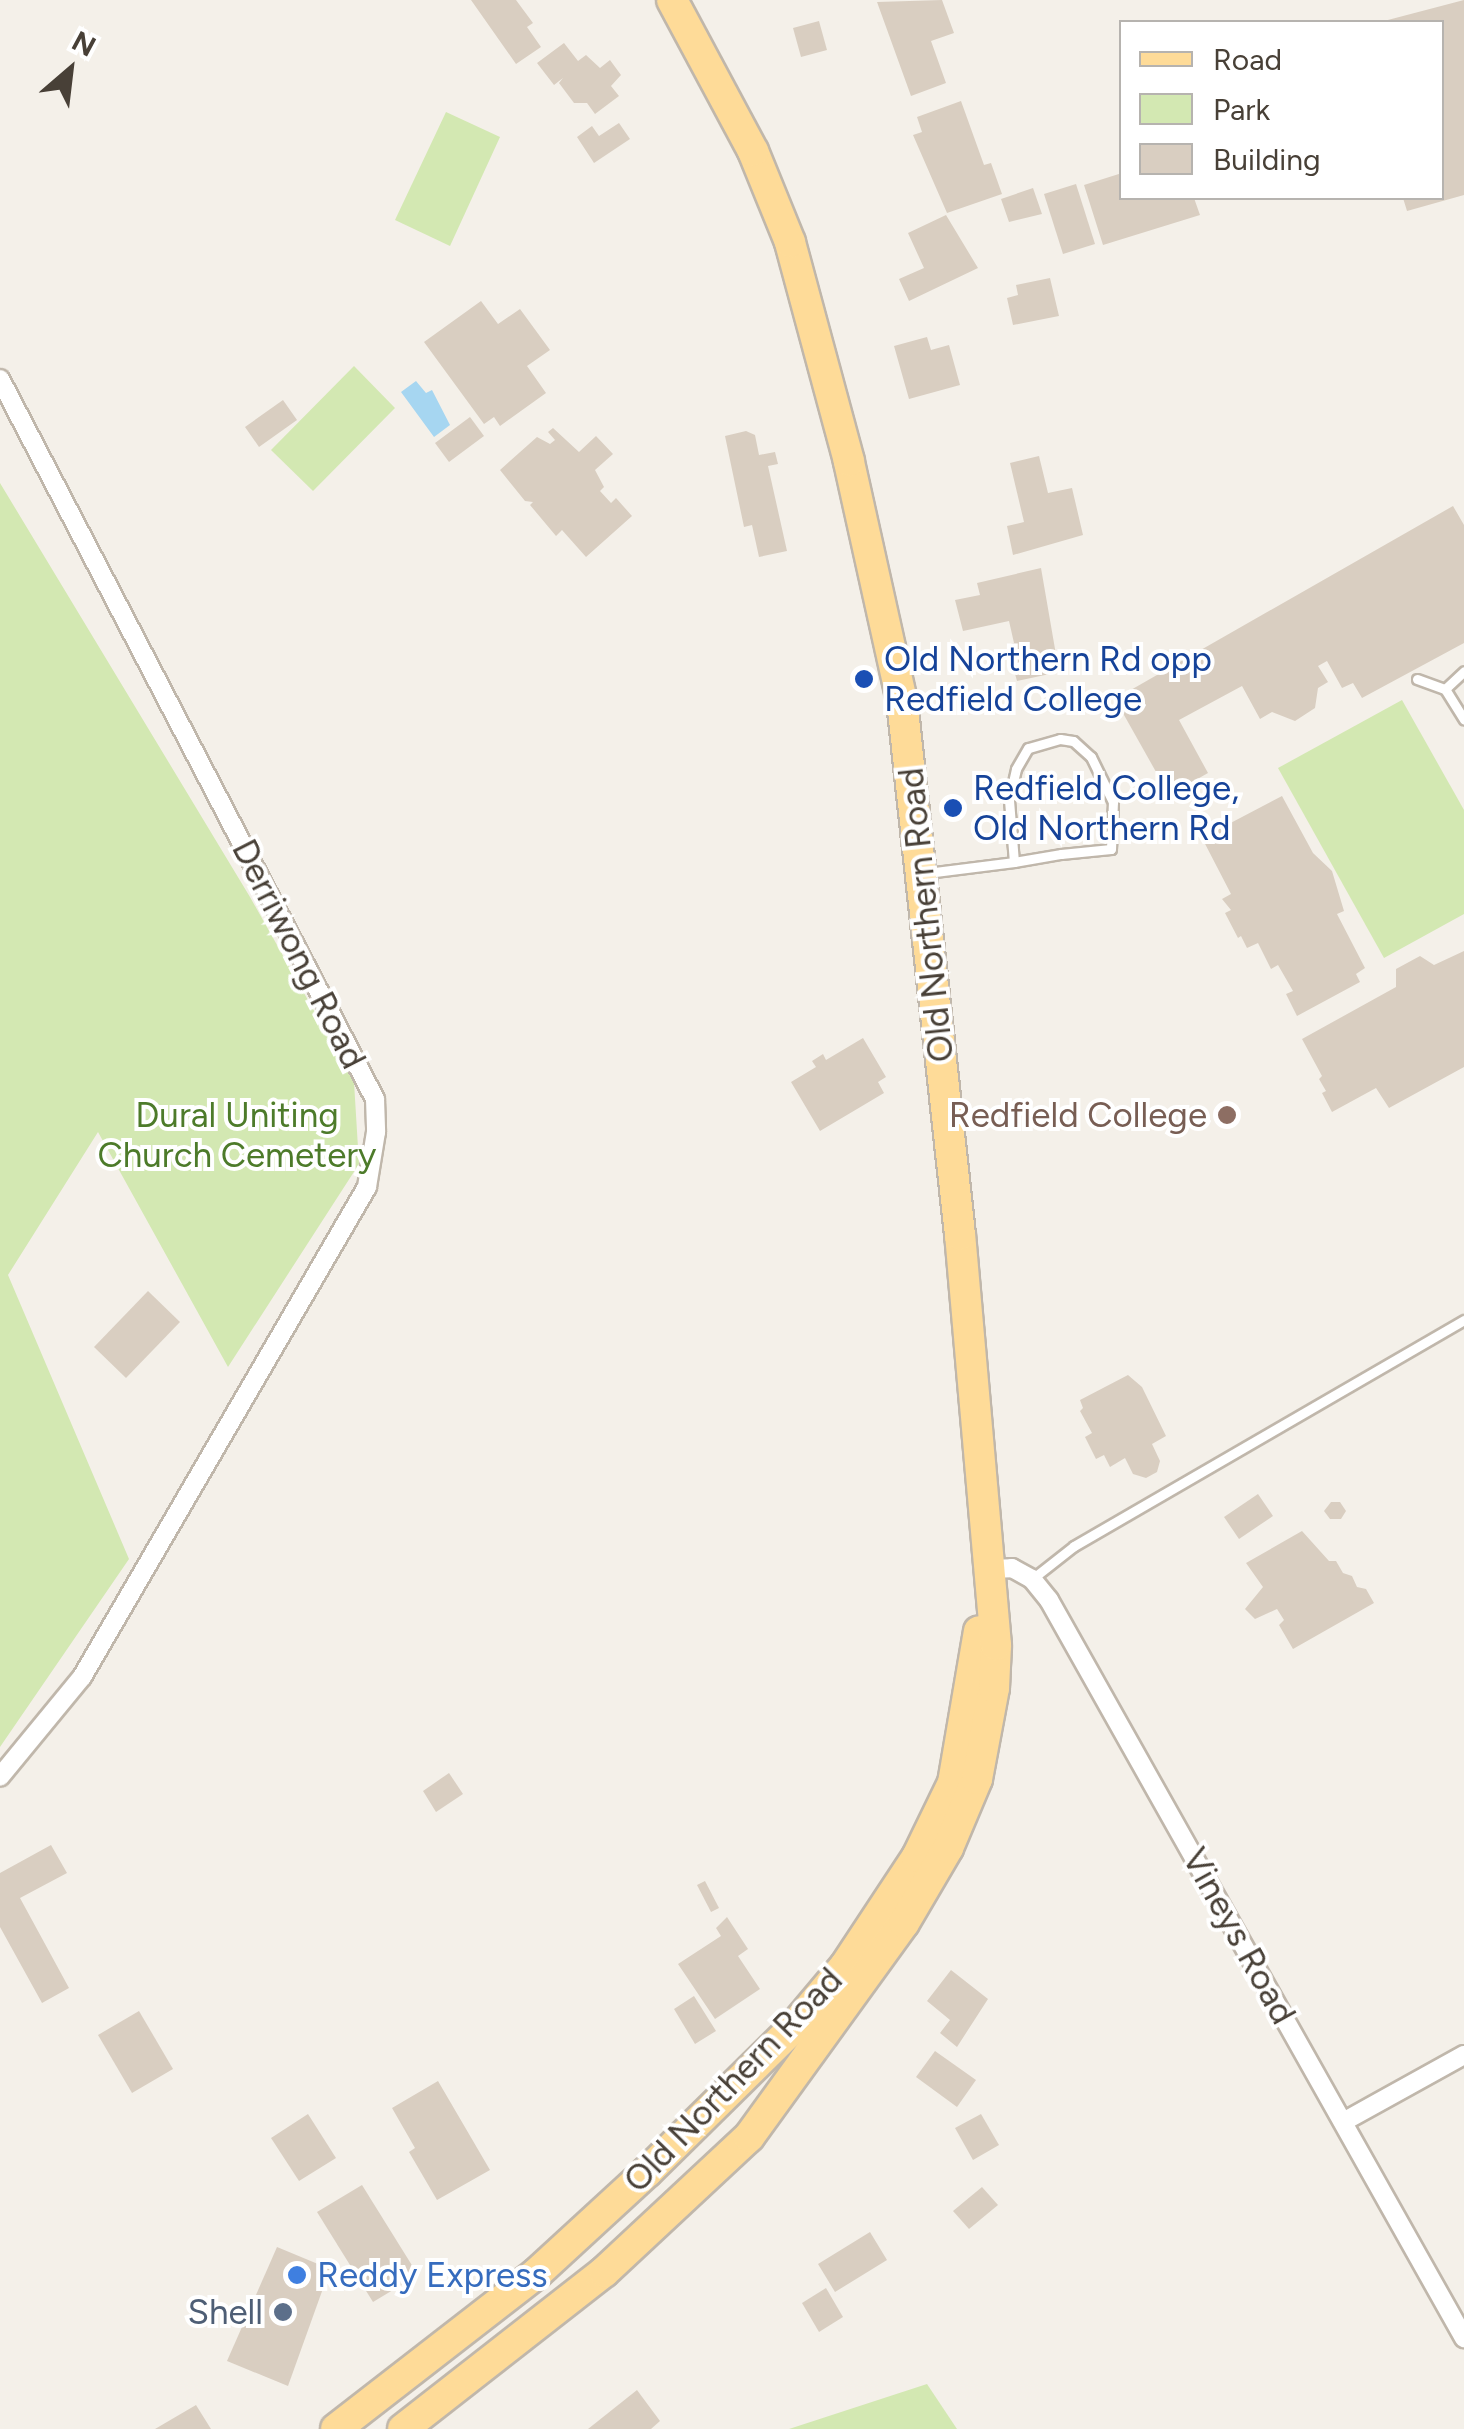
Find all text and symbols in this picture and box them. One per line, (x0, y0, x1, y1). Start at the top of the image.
north arrow (20, 20, 120, 120)
legend (1119, 20, 1444, 200)
text: N (67, 23, 102, 64)
text: Road (1213, 41, 1282, 78)
text: Park (1213, 91, 1270, 128)
text: Building (1213, 141, 1321, 178)
place label: Old Northern Rd opp Redfield College (884, 638, 1212, 720)
marker: Old Northern Rd opp Redfield College (853, 668, 875, 690)
street label: Old Northern Road (890, 766, 962, 1064)
place label: Redfield College, Old Northern Rd (973, 767, 1239, 849)
marker: Redfield College, Old Northern Rd (942, 797, 964, 819)
street label: Derriwong Road (223, 832, 375, 1076)
park label: Dural Uniting Church Cemetery (98, 1094, 376, 1176)
place label: Redfield College (949, 1094, 1207, 1136)
marker: Redfield College (1216, 1104, 1238, 1126)
street label: Vineys Road (1173, 1841, 1305, 2031)
street label: Old Northern Road (615, 1959, 851, 2201)
place label: Reddy Express (317, 2254, 548, 2296)
marker: Reddy Express (286, 2264, 308, 2286)
place label: Shell (187, 2291, 263, 2333)
marker: Shell (272, 2301, 294, 2323)

